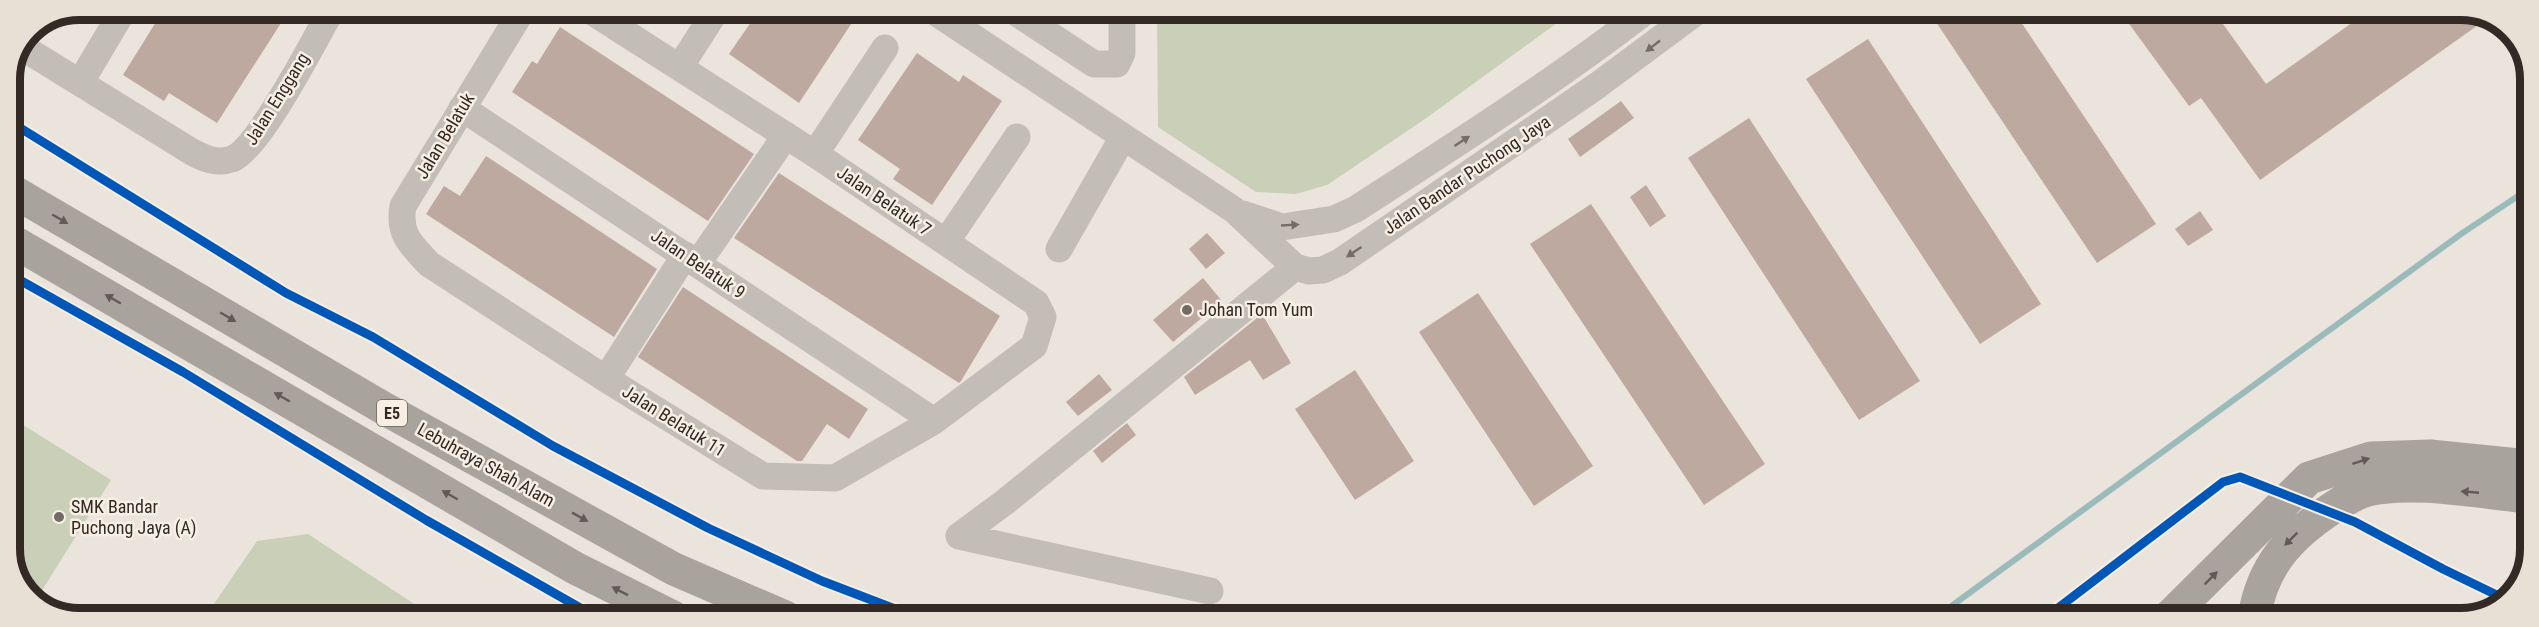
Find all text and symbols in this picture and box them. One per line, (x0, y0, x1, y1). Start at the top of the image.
one-way arrow (1645, 39, 1660, 51)
street label: Jalan Enggang (240, 49, 313, 149)
street label: Jalan Belatuk (411, 89, 478, 182)
street label: Jalan Bandar Puchong Jaya (1379, 111, 1554, 238)
one-way arrow (1454, 136, 1470, 147)
street label: Jalan Belatuk 7 (833, 161, 935, 240)
one-way arrow (52, 214, 69, 224)
one-way arrow (1280, 221, 1299, 230)
street label: Jalan Belatuk 9 (647, 224, 749, 303)
one-way arrow (1346, 246, 1362, 257)
one-way arrow (105, 294, 121, 305)
place label: Johan Tom Yum (1199, 299, 1313, 320)
marker: Johan Tom Yum (1180, 303, 1194, 317)
one-way arrow (220, 312, 236, 323)
street label: Jalan Belatuk 11 (619, 380, 730, 461)
one-way arrow (274, 392, 290, 403)
road number: E5 (377, 400, 407, 426)
street label: Lebuhraya Shah Alam (414, 418, 558, 511)
one-way arrow (2352, 456, 2370, 465)
one-way arrow (2461, 487, 2480, 497)
one-way arrow (442, 490, 458, 501)
place label: SMK Bandar Puchong Jaya (A) (71, 496, 197, 539)
marker: SMK Bandar Puchong Jaya (A) (52, 510, 66, 524)
one-way arrow (572, 512, 589, 522)
one-way arrow (2285, 532, 2299, 546)
one-way arrow (2204, 571, 2218, 585)
one-way arrow (612, 586, 629, 595)

